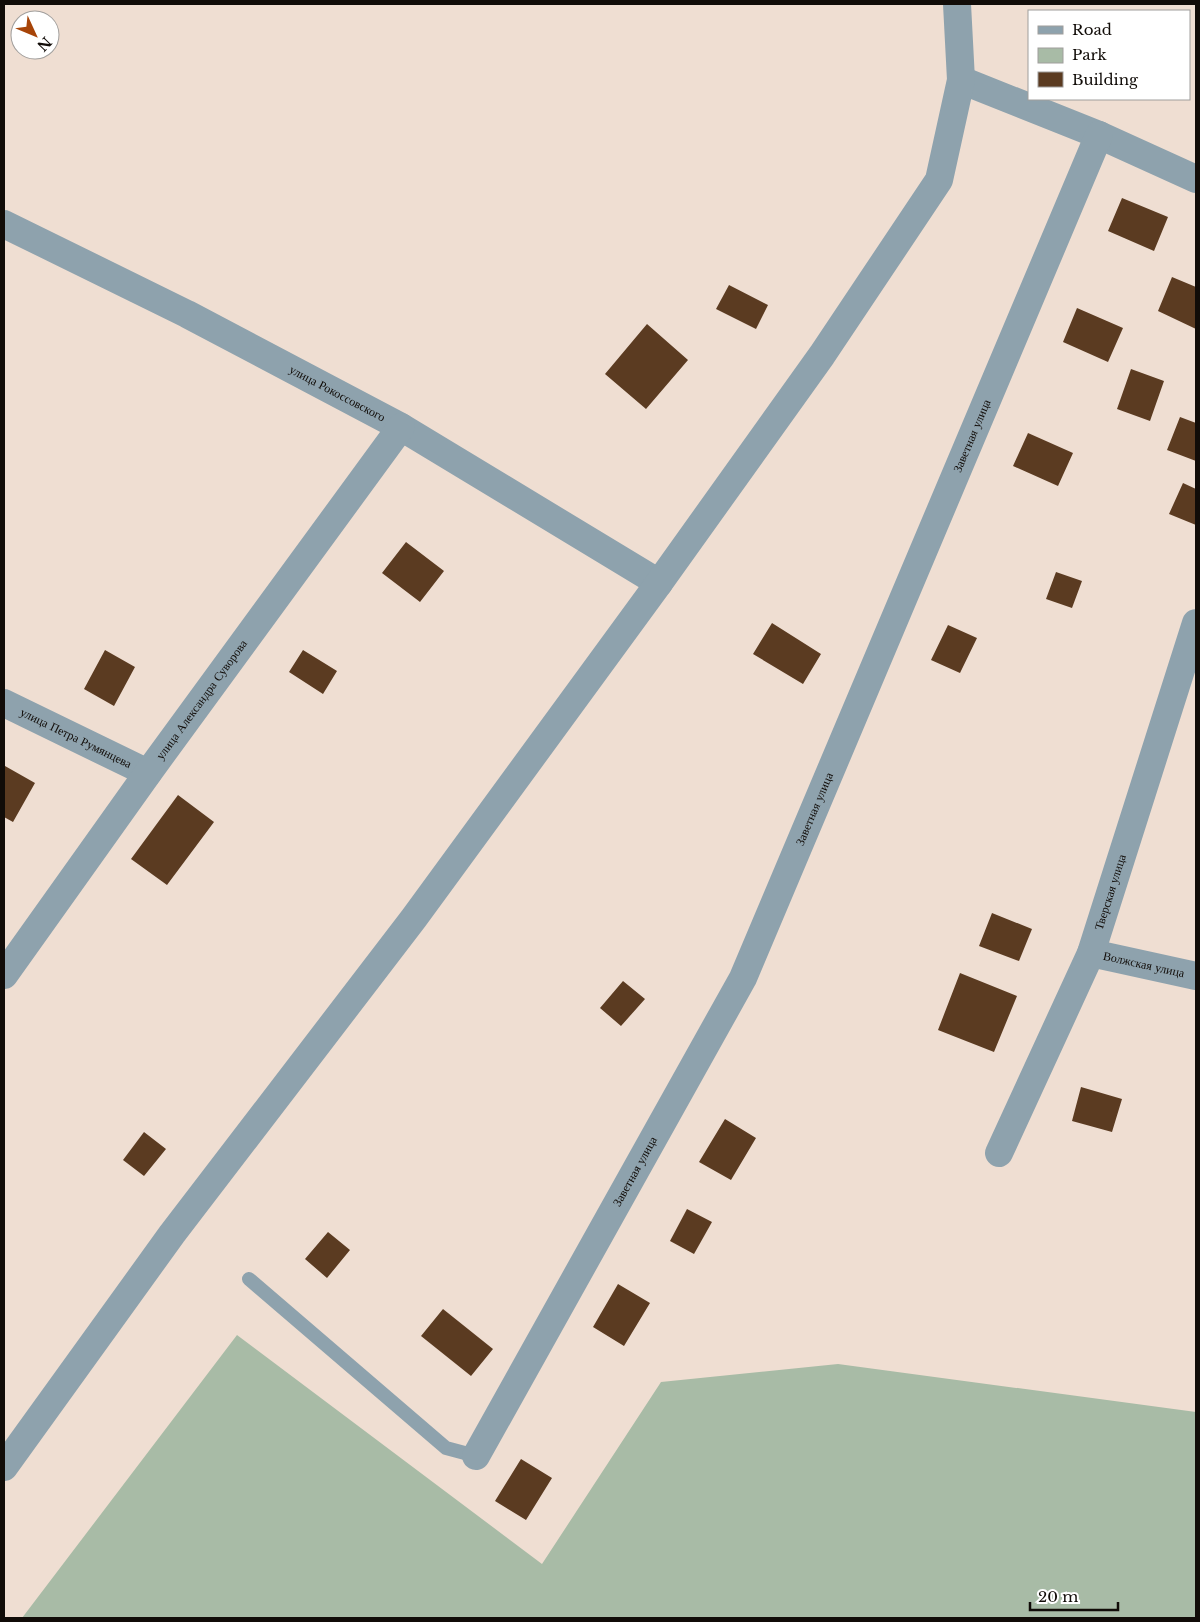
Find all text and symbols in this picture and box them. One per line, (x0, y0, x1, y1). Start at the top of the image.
north arrow (10, 10, 60, 60)
legend (1028, 10, 1190, 100)
text: Road (1072, 20, 1112, 39)
text: N (33, 33, 55, 55)
text: Park (1072, 45, 1108, 64)
text: Building (1072, 70, 1139, 89)
street label: улица Рокоссовского (287, 361, 388, 424)
street label: Заветная улица (949, 396, 994, 474)
street label: улица Александра Суворова (152, 636, 250, 762)
street label: улица Петра Румянцева (18, 704, 135, 771)
street label: Заветная улица (792, 769, 836, 848)
street label: Тверская улица (1091, 852, 1129, 932)
street label: Волжская улица (1102, 948, 1187, 980)
street label: Заветная улица (609, 1133, 660, 1209)
scale bar (1030, 1580, 1118, 1612)
text: 20 m (1038, 1587, 1078, 1606)

